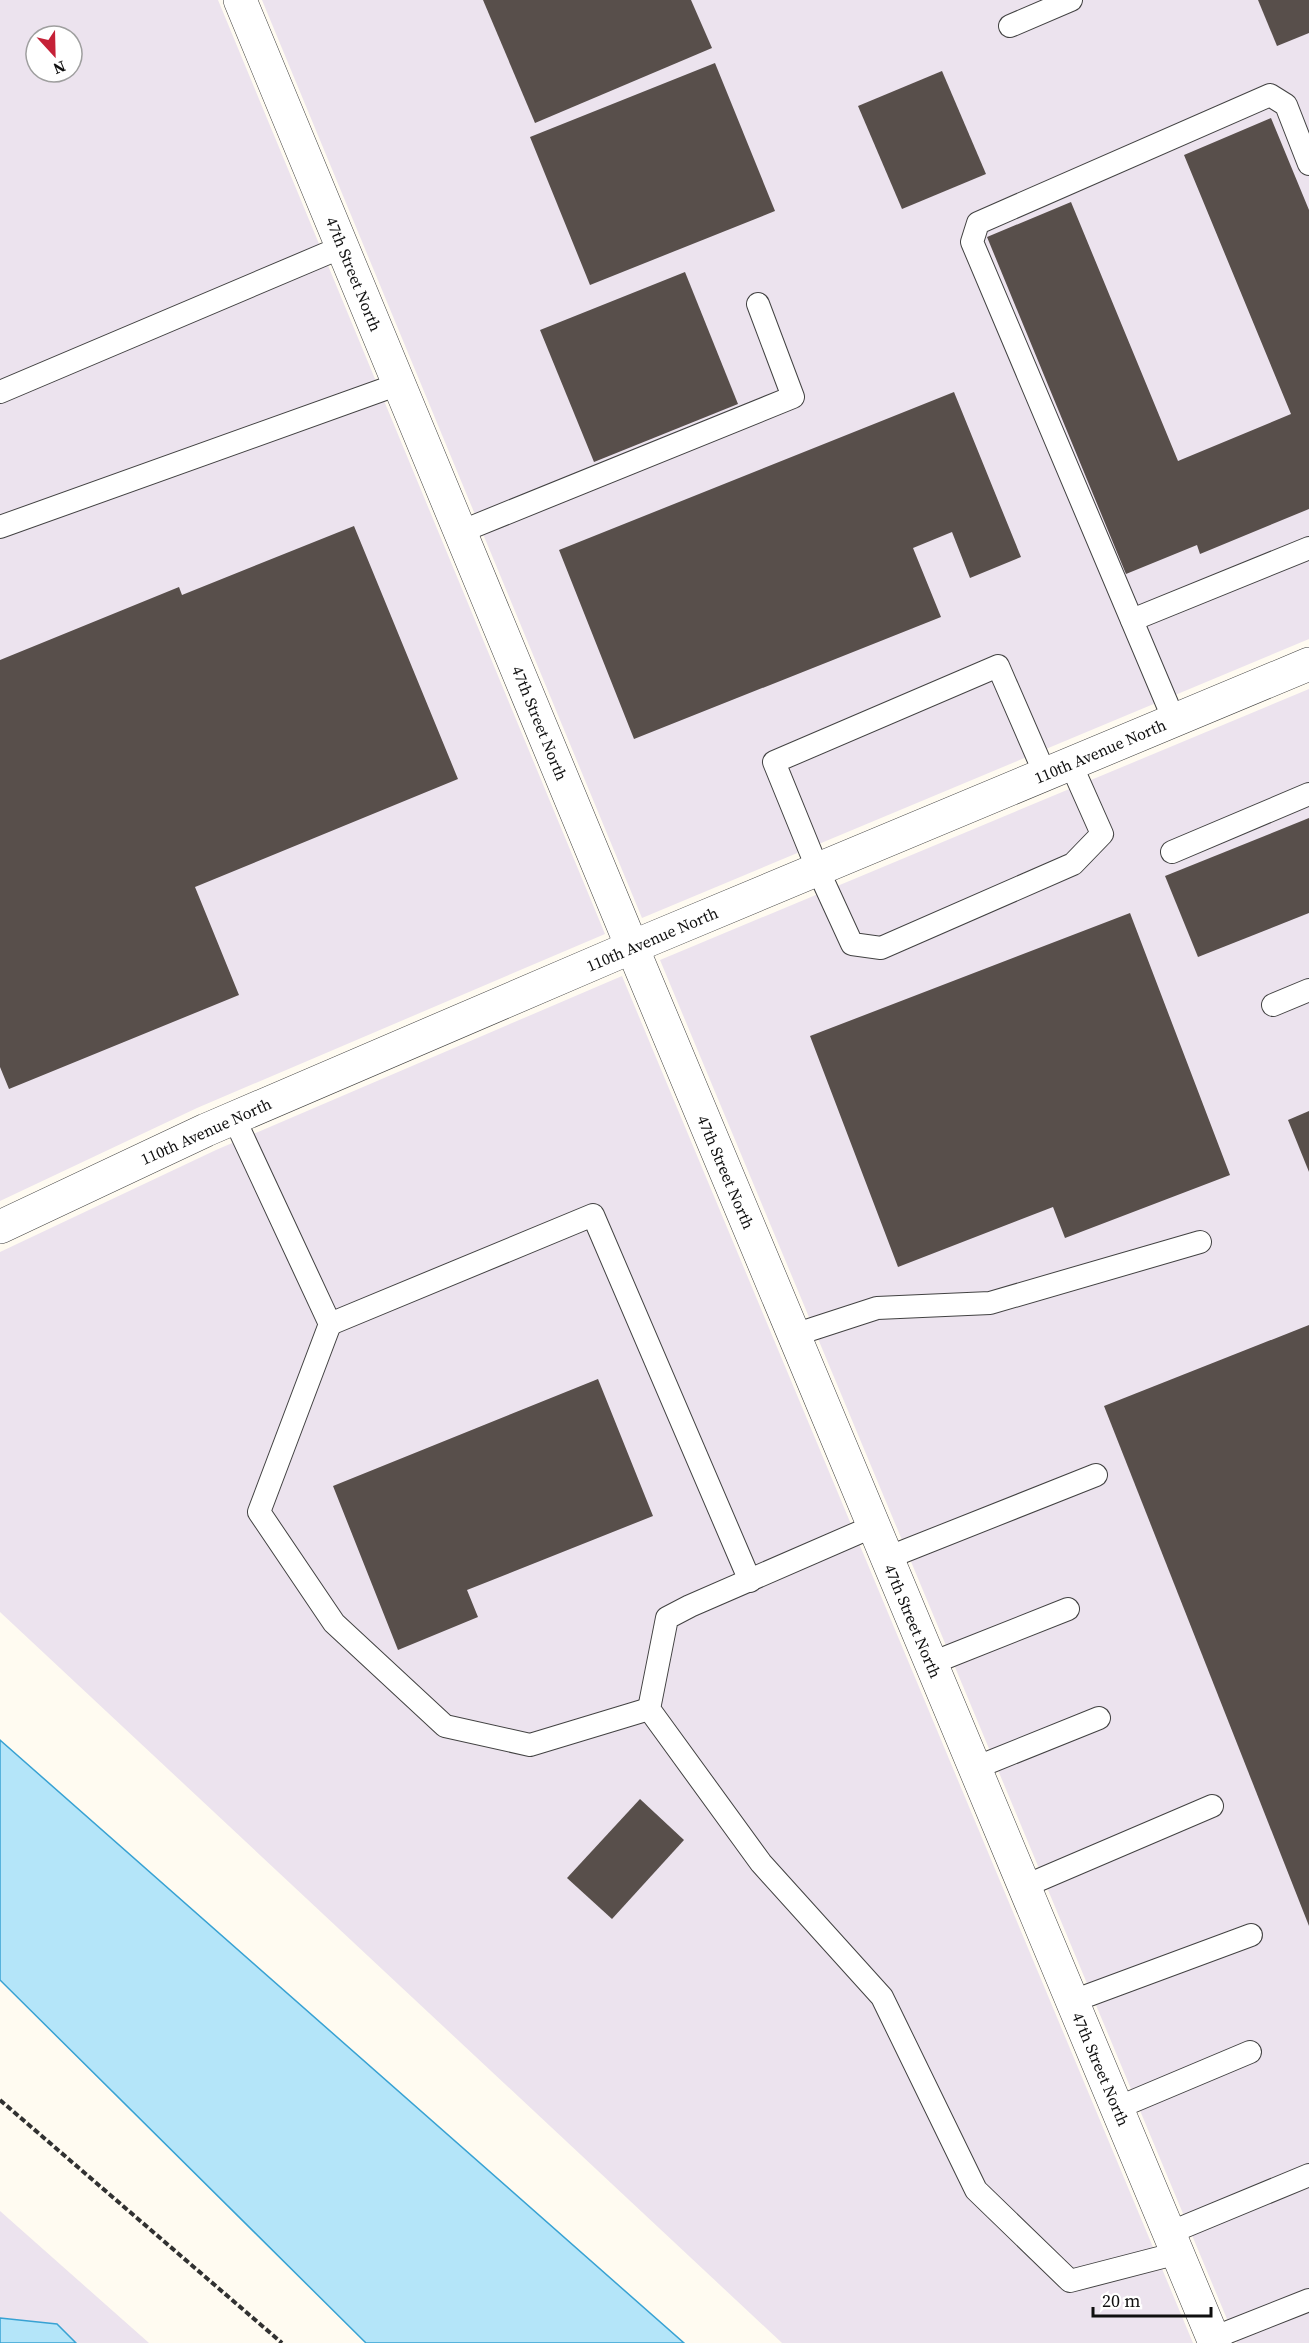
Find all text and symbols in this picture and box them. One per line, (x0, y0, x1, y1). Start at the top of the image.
north arrow (24, 24, 84, 84)
text: N (50, 56, 69, 80)
street label: 47th Street North (321, 213, 387, 335)
street label: 47th Street North (507, 662, 573, 784)
street label: 110th Avenue North (1031, 713, 1170, 789)
street label: 110th Avenue North (583, 901, 722, 977)
street label: 110th Avenue North (137, 1092, 275, 1170)
street label: 47th Street North (692, 1112, 760, 1233)
street label: 47th Street North (879, 1561, 947, 1682)
street label: 47th Street North (1067, 2009, 1135, 2130)
scale bar (1093, 2280, 1212, 2318)
text: 20 m (1102, 2288, 1140, 2313)

